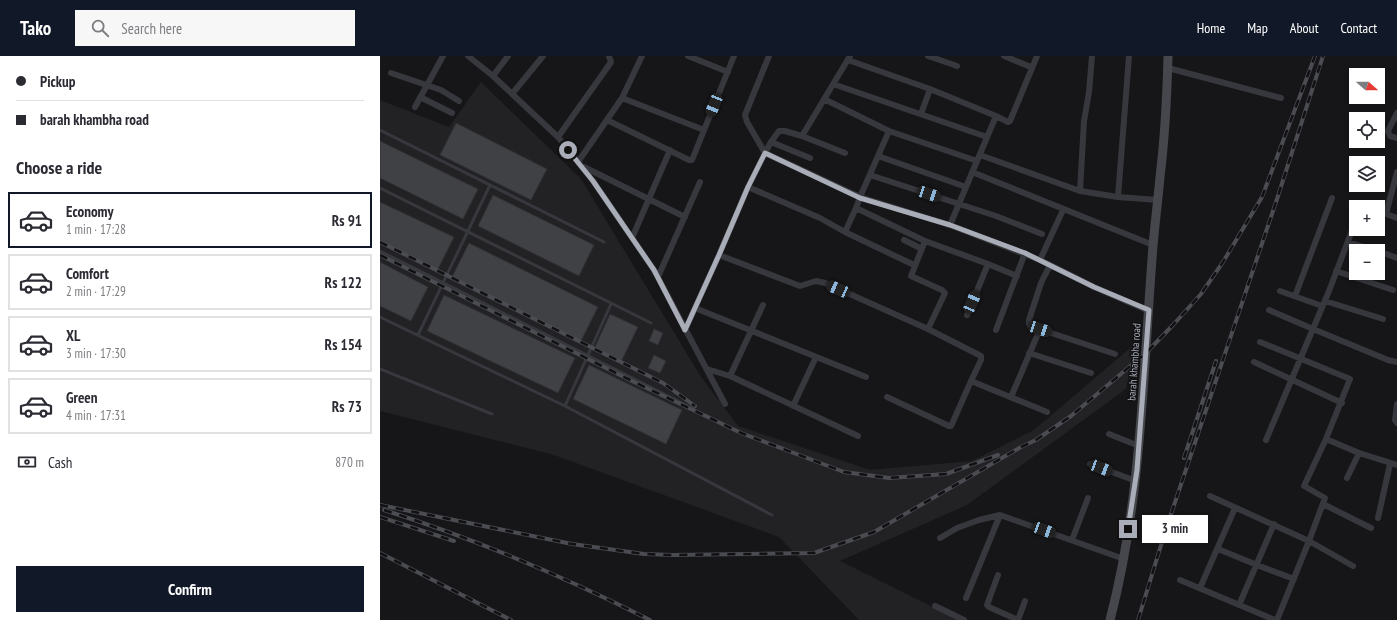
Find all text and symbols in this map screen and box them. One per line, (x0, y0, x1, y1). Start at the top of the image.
search box (75, 10, 355, 46)
text: Tako (20, 16, 51, 40)
icon: search (89, 17, 111, 39)
text: Search here (121, 19, 182, 38)
text: Home (1197, 19, 1225, 37)
text: Map (1247, 19, 1268, 37)
text: About (1290, 19, 1319, 37)
text: Contact (1341, 19, 1377, 37)
north arrow (1349, 68, 1385, 104)
map controls (1349, 68, 1385, 280)
text: Pickup (40, 72, 75, 91)
car (704, 92, 724, 118)
text: barah khambha road (40, 110, 149, 129)
button: locate (1349, 112, 1385, 148)
route start (559, 141, 577, 159)
text: Choose a ride (16, 156, 102, 179)
button: layers (1349, 156, 1385, 192)
car (916, 185, 942, 203)
button: + (1349, 200, 1385, 236)
icon: car (18, 202, 54, 238)
text: Economy (66, 202, 114, 221)
text: Rs 91 (332, 211, 362, 230)
text: 1 min · 17:28 (66, 221, 126, 238)
button: − (1349, 244, 1385, 280)
icon: car (18, 264, 54, 300)
text: Comfort (66, 264, 109, 283)
text: Rs 122 (325, 273, 362, 292)
car (825, 279, 851, 299)
text: 2 min · 17:29 (66, 283, 126, 300)
car (962, 289, 982, 315)
car (1027, 320, 1053, 338)
street label: barah khambha road (1124, 323, 1144, 401)
icon: car (18, 326, 54, 362)
text: XL (66, 326, 80, 345)
text: Rs 154 (325, 335, 362, 354)
text: 3 min · 17:30 (66, 345, 126, 362)
icon: car (18, 388, 54, 424)
text: Green (66, 388, 98, 407)
text: Rs 73 (332, 397, 362, 416)
text: 4 min · 17:31 (66, 407, 126, 424)
icon: cash (16, 451, 38, 473)
text: Cash (48, 453, 72, 472)
text: 870 m (335, 454, 364, 471)
car (1088, 458, 1114, 478)
callout: 3 min (1142, 515, 1208, 543)
car (1031, 520, 1057, 540)
route end (1119, 520, 1137, 538)
text: 3 min (1162, 520, 1188, 537)
button: Confirm (16, 566, 364, 612)

